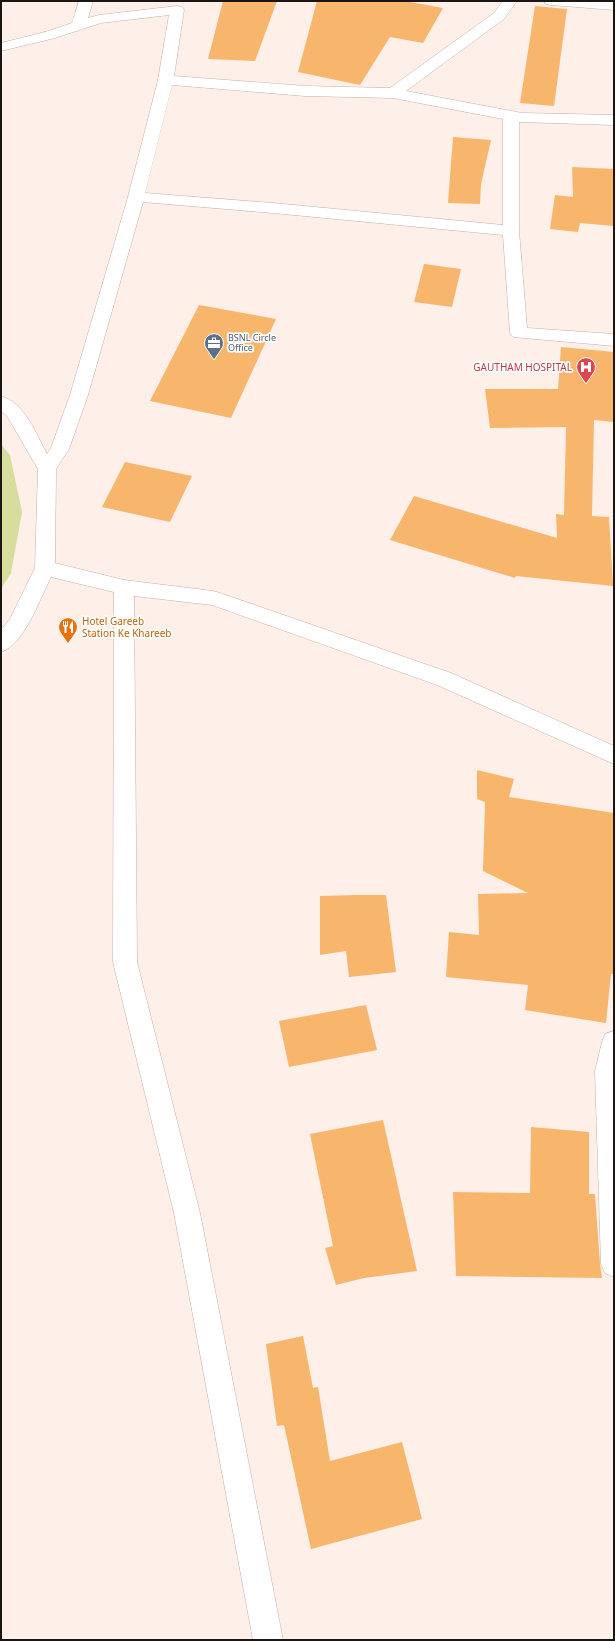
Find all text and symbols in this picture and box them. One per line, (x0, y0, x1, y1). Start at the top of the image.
place label: BSNL Circle Office (228, 331, 276, 354)
office icon: BSNL Circle Office (203, 332, 225, 360)
hospital icon: GAUTHAM HOSPITAL (575, 356, 597, 384)
place label: GAUTHAM HOSPITAL (473, 360, 572, 374)
place label: Hotel Gareeb Station Ke Khareeb (82, 614, 172, 640)
restaurant icon: Hotel Gareeb Station Ke Khareeb (57, 616, 79, 644)

